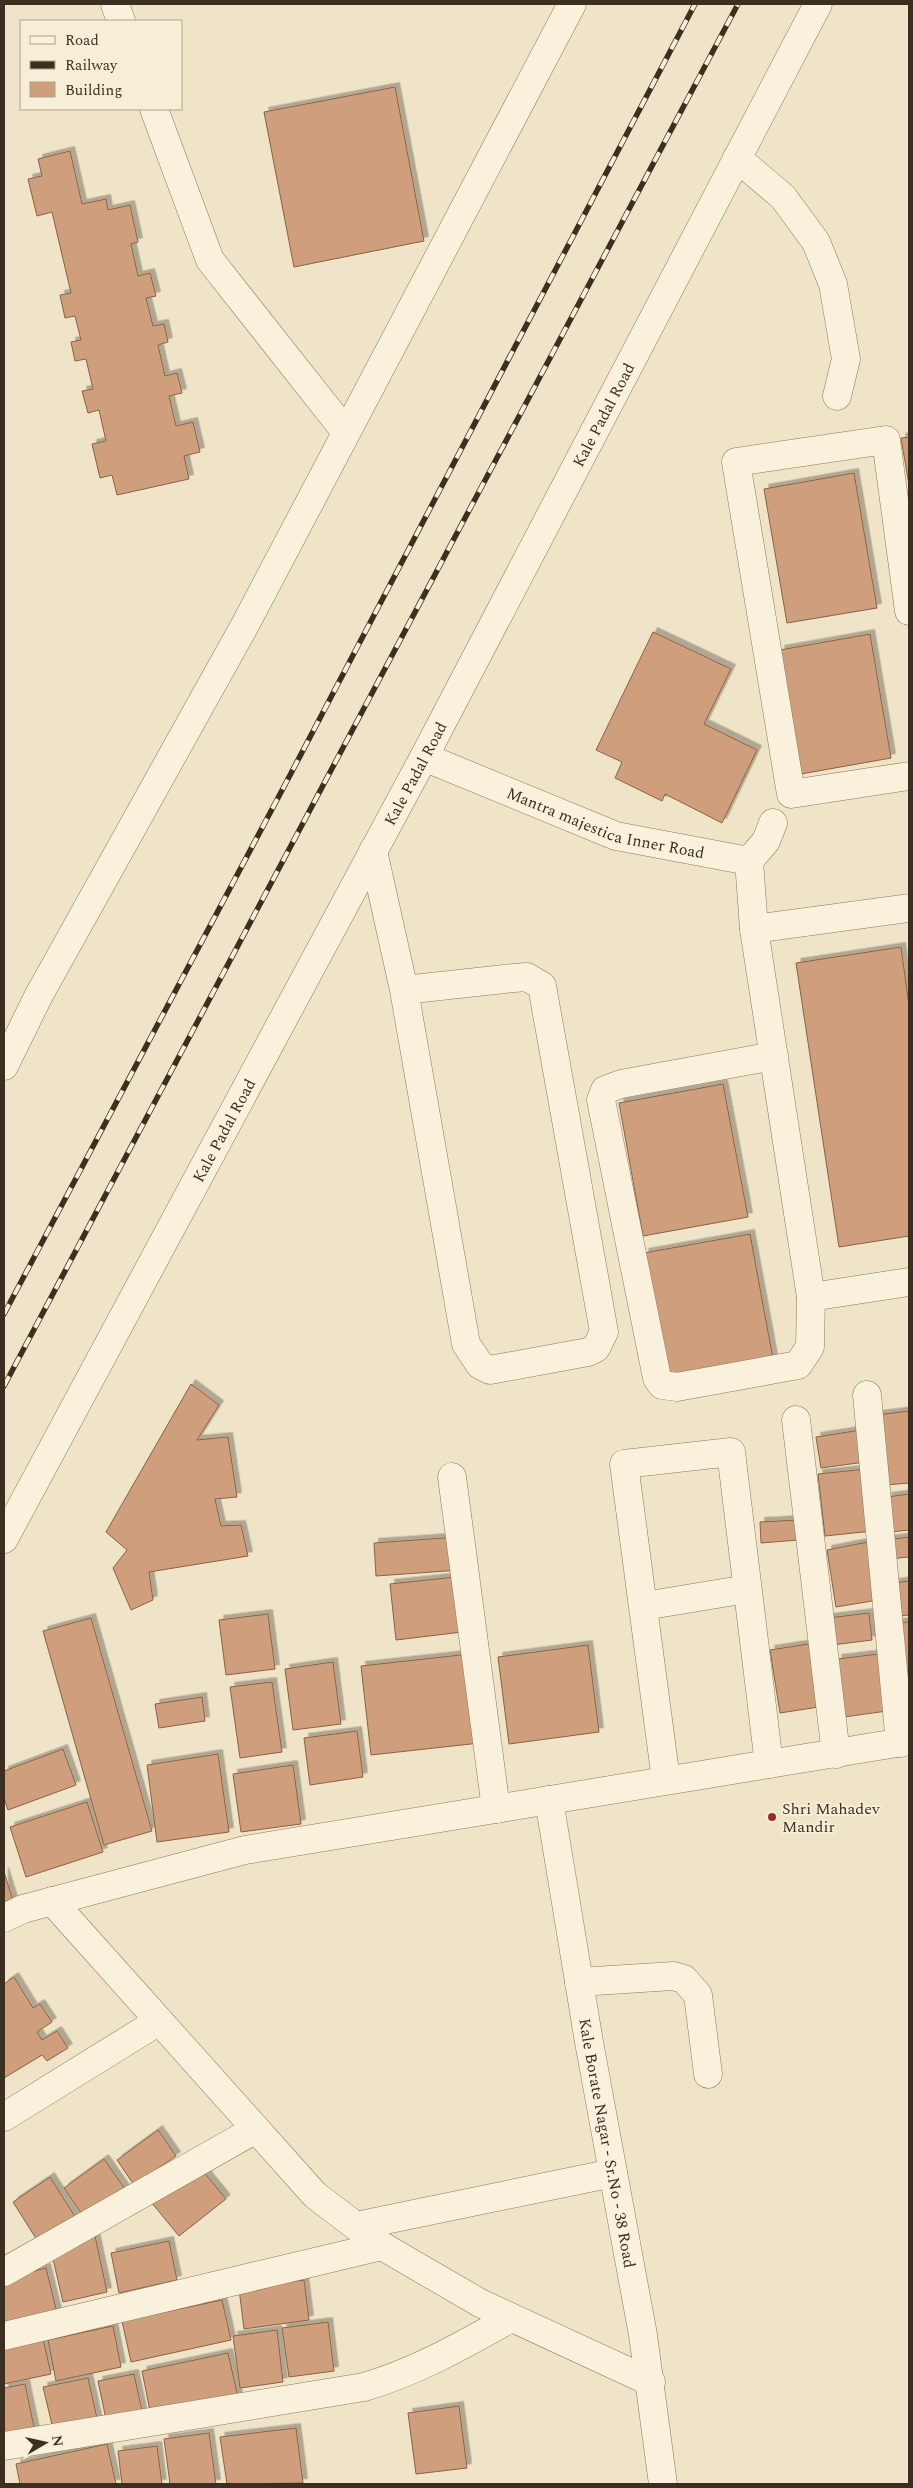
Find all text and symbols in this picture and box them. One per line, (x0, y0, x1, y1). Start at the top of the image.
legend (20, 20, 182, 110)
text: Road (65, 29, 99, 52)
text: Railway (65, 54, 118, 77)
text: Building (65, 79, 122, 102)
street label: Kale Padal Road (567, 359, 641, 472)
street label: Kale Padal Road (378, 718, 453, 830)
street label: Mantra majestica Inner Road (503, 781, 706, 865)
street label: Kale Padal Road (187, 1074, 262, 1187)
place label: Shri Mahadev Mandir (782, 1797, 881, 1839)
marker: Shri Mahadev Mandir (766, 1811, 778, 1823)
street label: Kale Borate Nagar - Sr.No - 38 Road (572, 2017, 641, 2270)
north arrow (20, 2418, 70, 2468)
text: N (46, 2434, 69, 2448)

